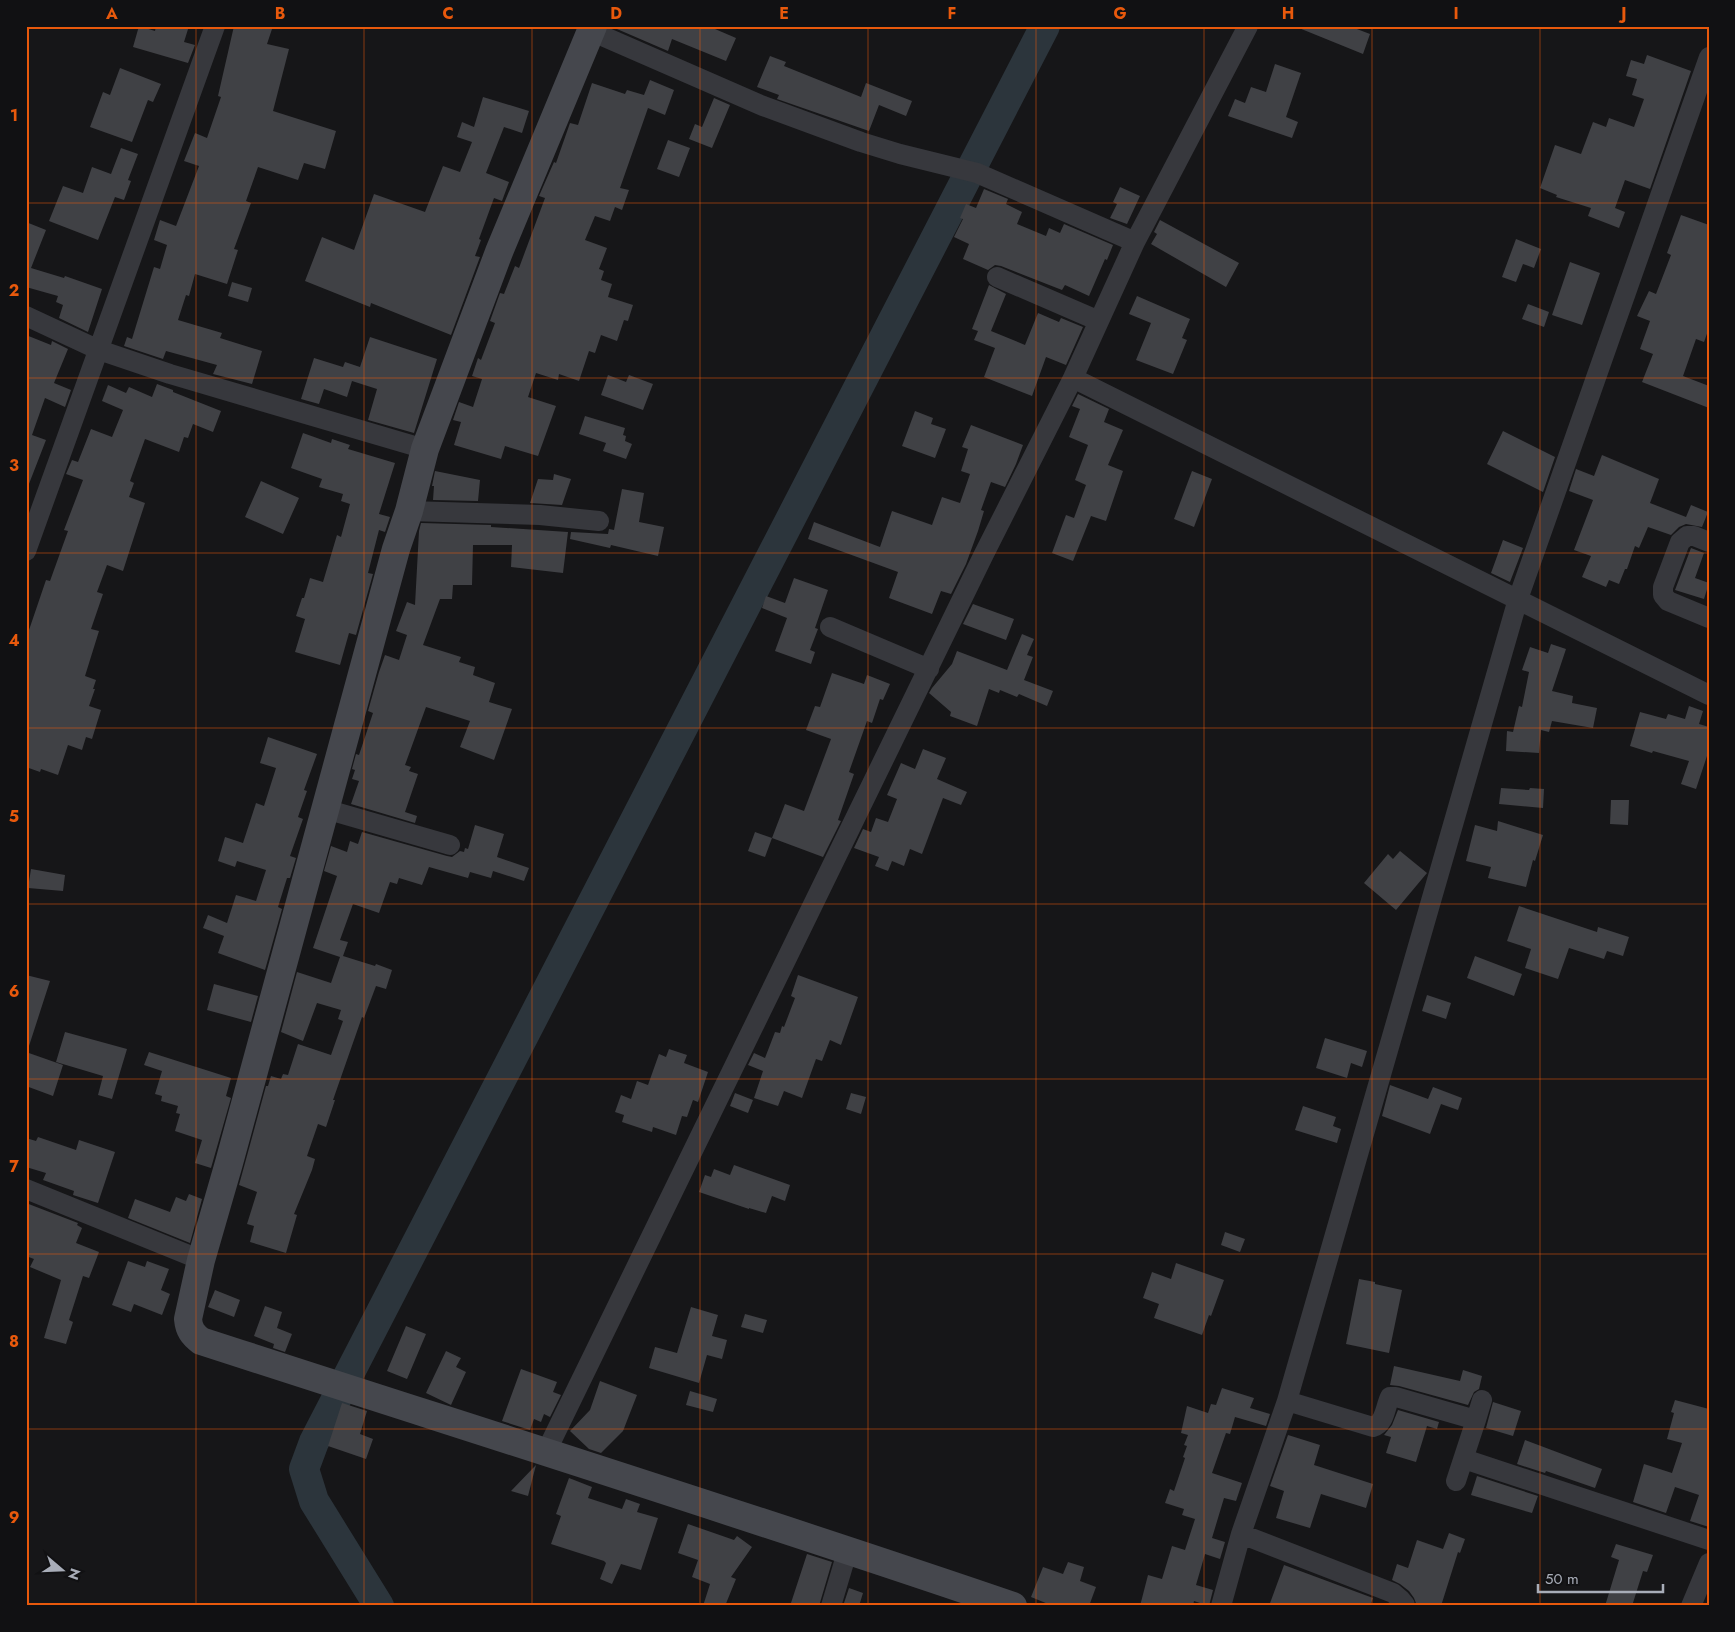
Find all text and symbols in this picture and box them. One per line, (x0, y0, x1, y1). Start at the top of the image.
text: A (105, 2, 118, 25)
text: B (275, 2, 285, 25)
text: C (442, 2, 454, 25)
text: D (610, 2, 622, 25)
text: E (779, 2, 789, 25)
text: F (948, 2, 956, 25)
text: G (1113, 2, 1127, 25)
text: H (1282, 2, 1294, 25)
text: I (1453, 2, 1459, 25)
text: J (1618, 2, 1627, 25)
text: 1 (10, 104, 18, 127)
text: 2 (9, 279, 19, 302)
text: 3 (9, 454, 19, 477)
text: 4 (8, 629, 20, 652)
text: 5 (9, 805, 19, 828)
text: 6 (9, 980, 19, 1003)
text: 7 (9, 1155, 19, 1178)
text: 8 (9, 1330, 19, 1353)
text: 9 (9, 1506, 19, 1529)
north arrow (38, 1544, 88, 1594)
scale bar (1538, 1562, 1662, 1594)
text: N (63, 1566, 86, 1583)
text: 50 m (1545, 1568, 1579, 1590)

